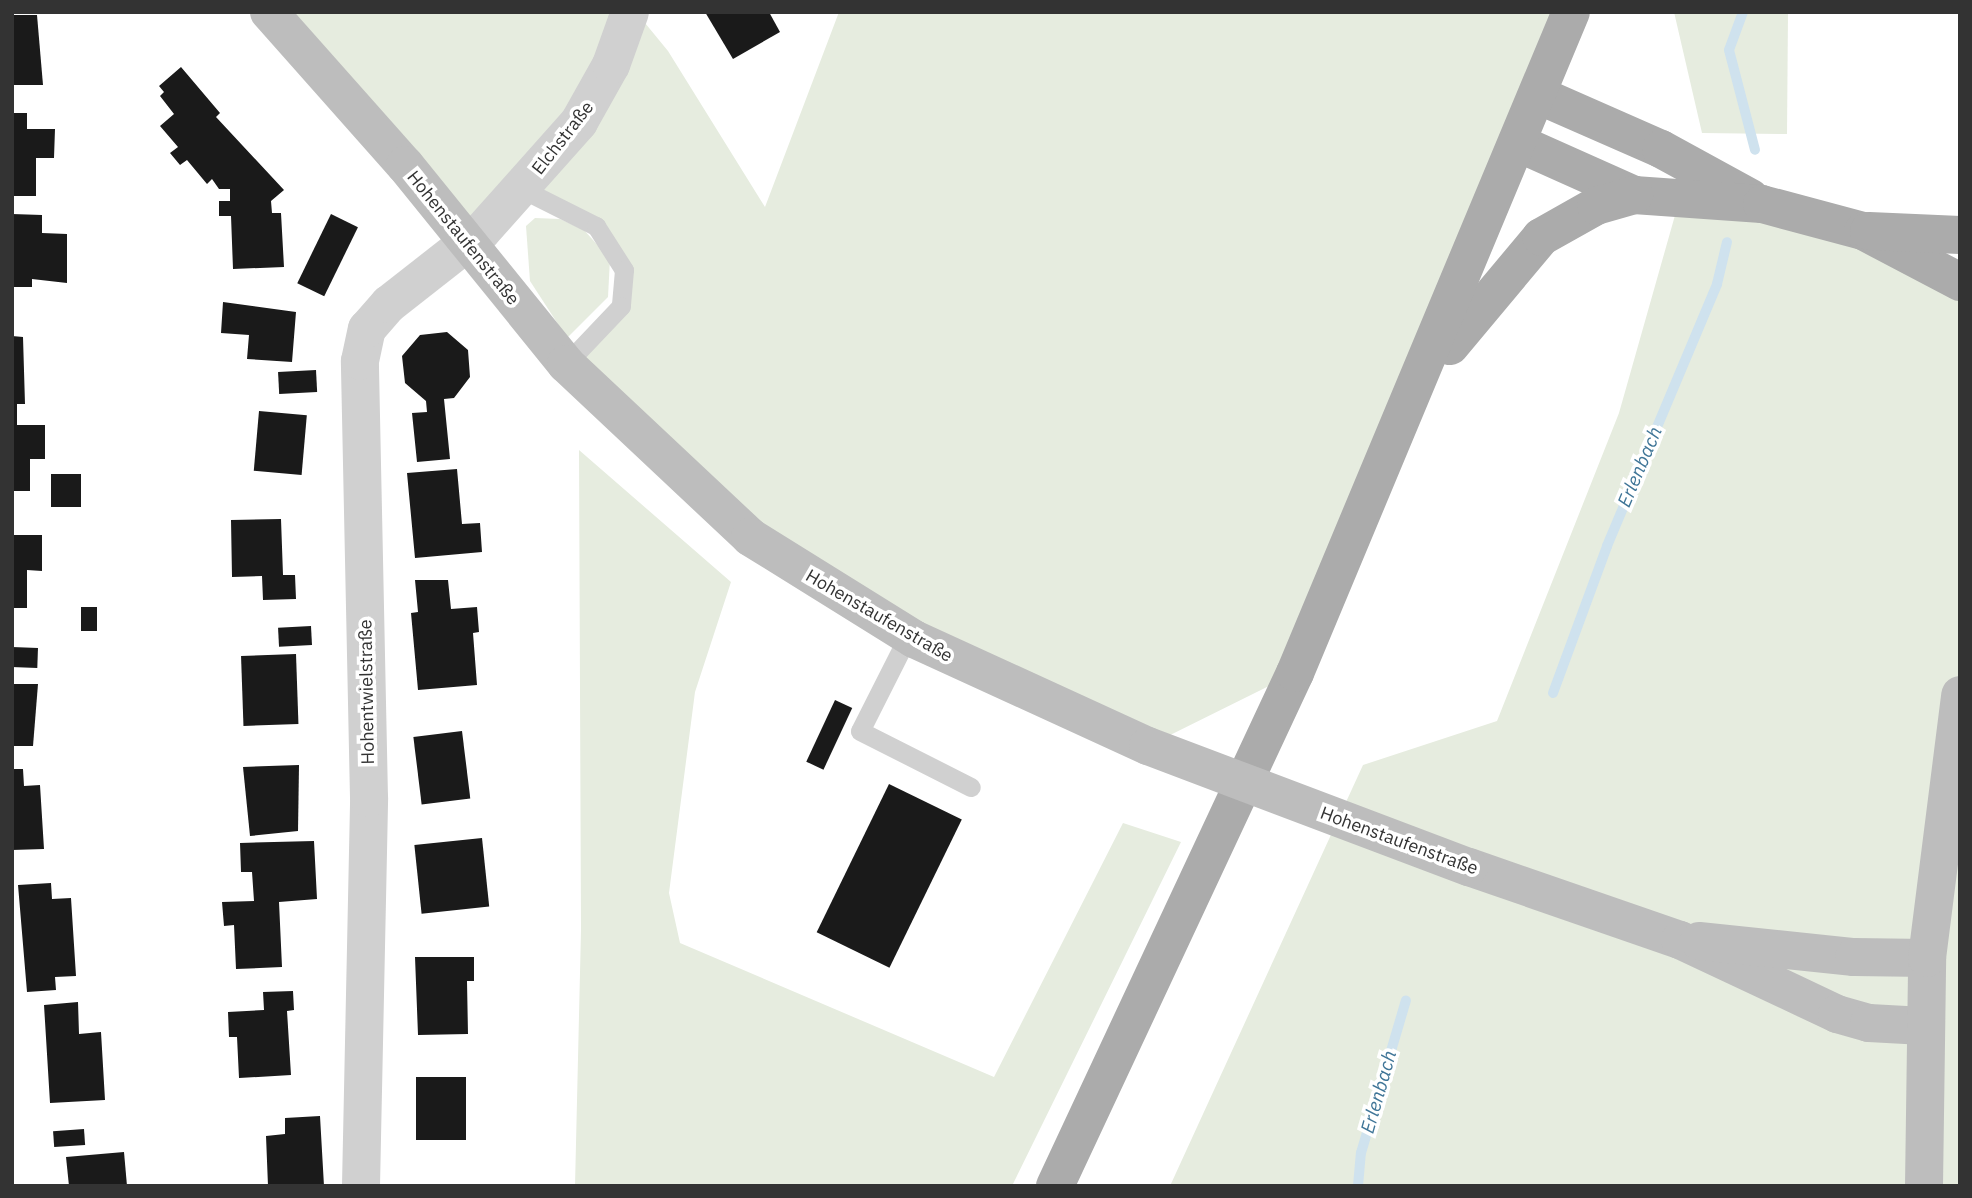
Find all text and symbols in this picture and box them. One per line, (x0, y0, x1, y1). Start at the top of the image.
street label: Elchstraße (528, 97, 598, 179)
street label: Hohenstaufenstraße (402, 167, 524, 309)
water label: Erlenbach (1613, 423, 1667, 511)
street label: Hohenstaufenstraße (802, 565, 956, 667)
street label: Hohentwielstraße (355, 619, 379, 765)
street label: Hohenstaufenstraße (1317, 802, 1481, 880)
water label: Erlenbach (1356, 1048, 1402, 1136)

